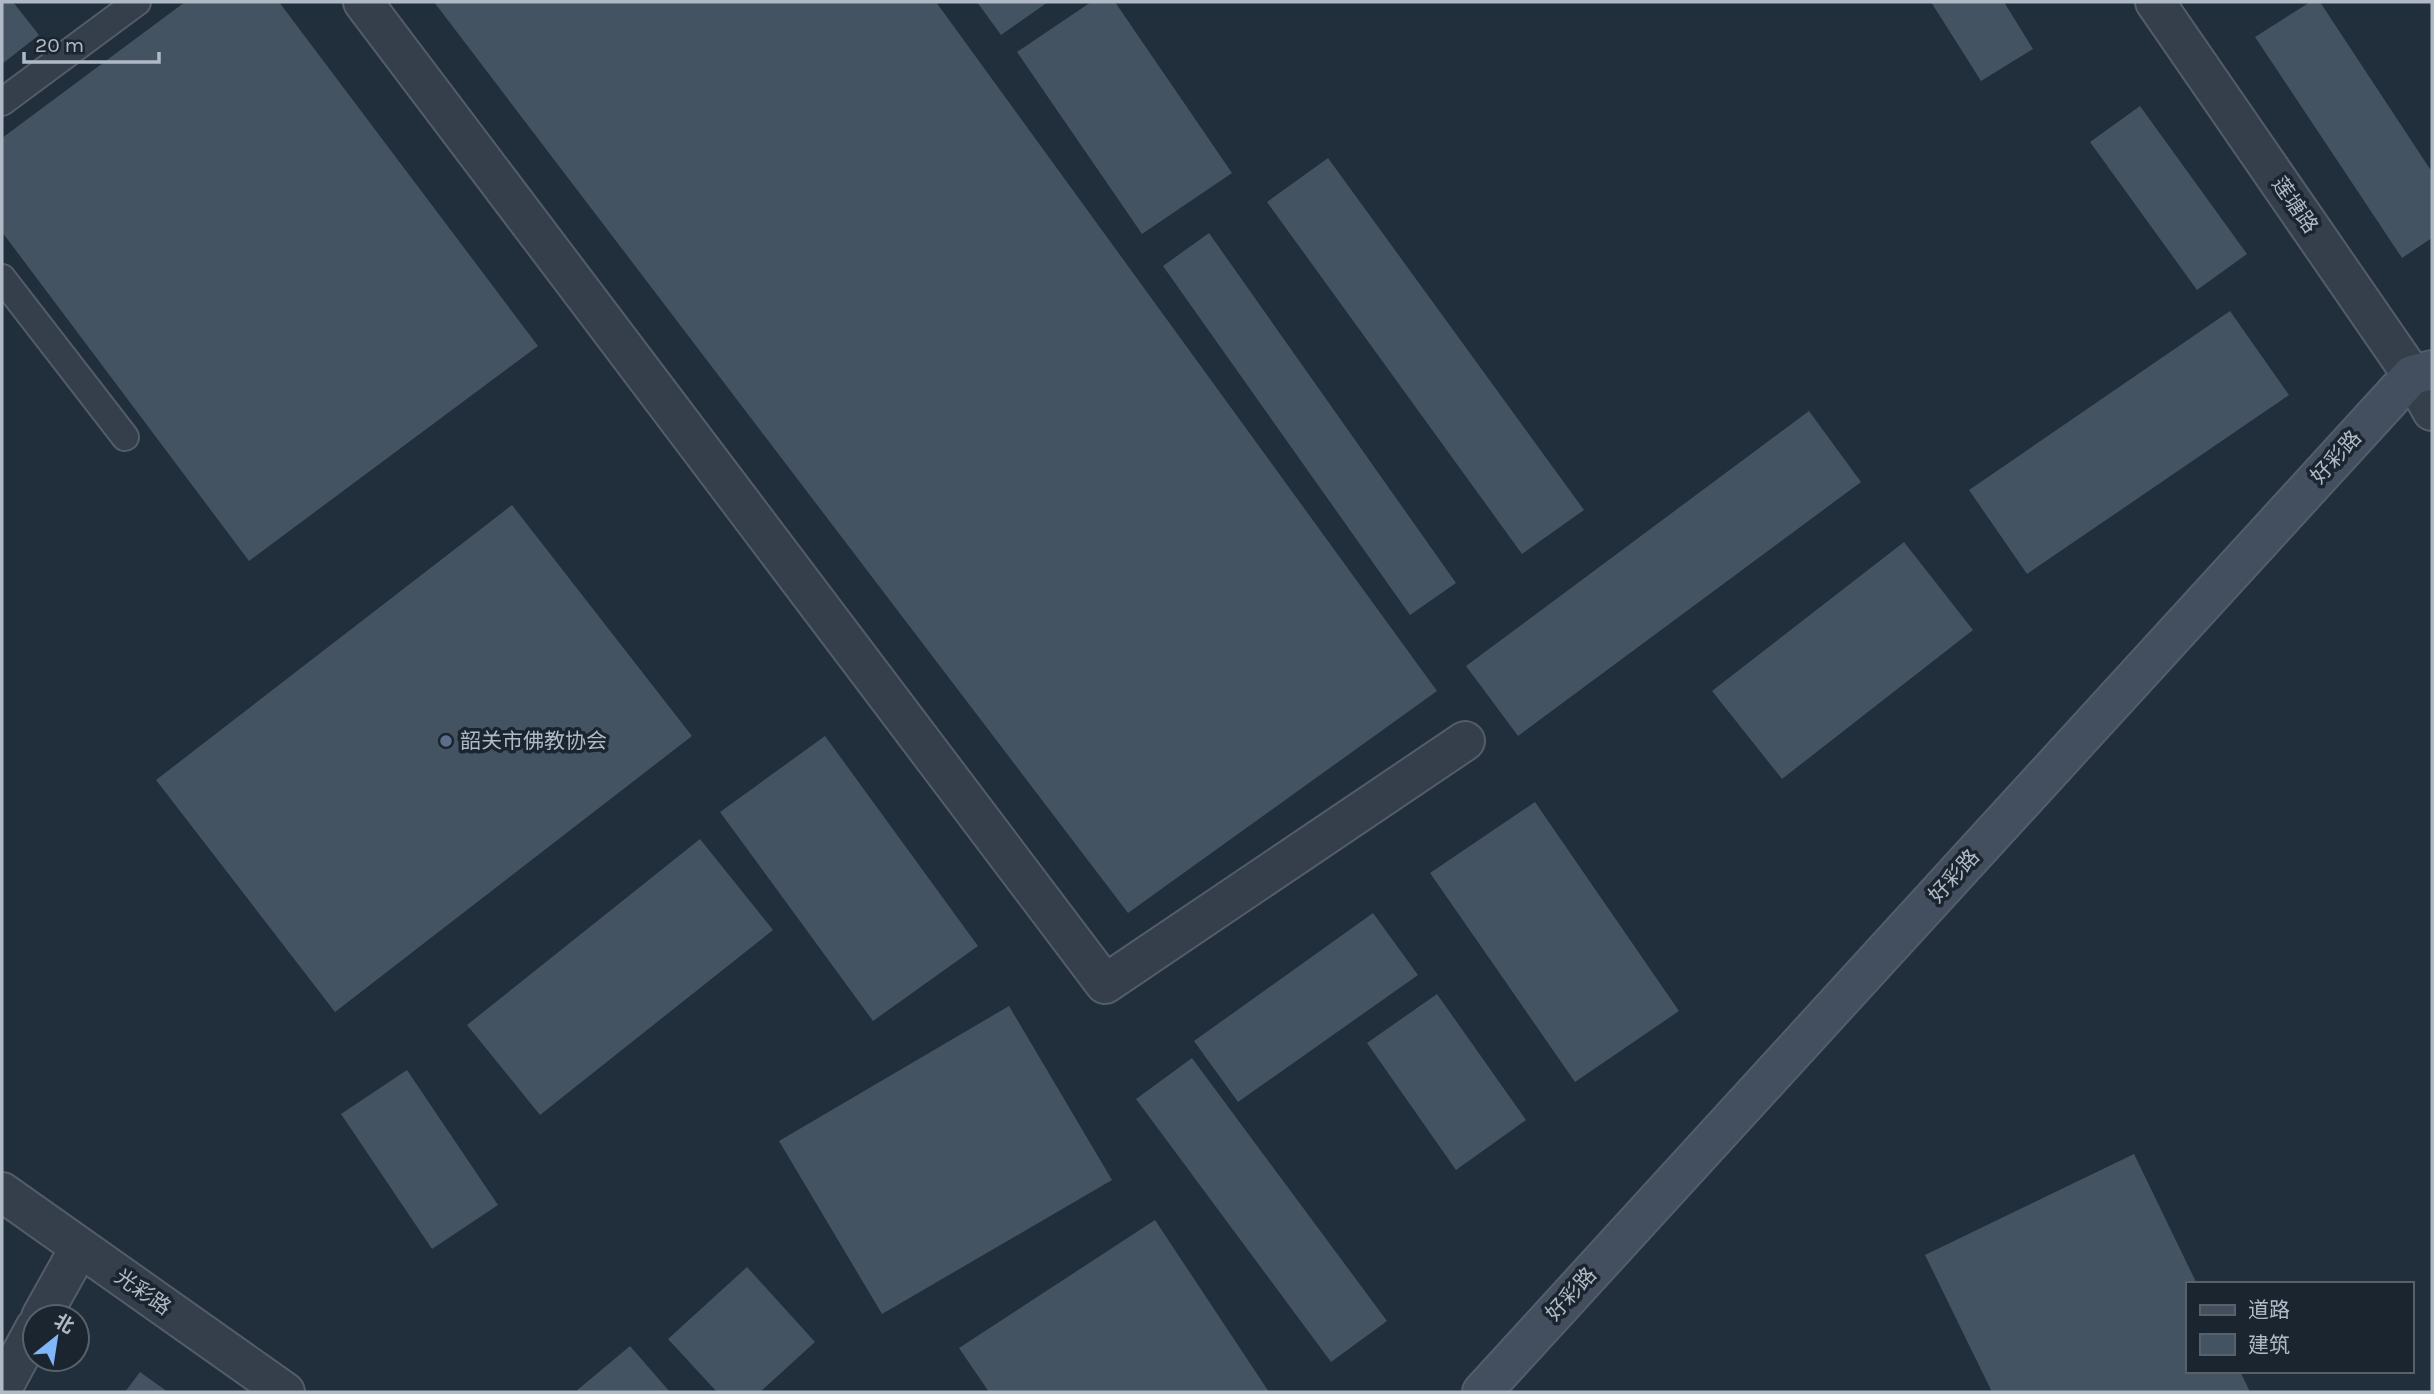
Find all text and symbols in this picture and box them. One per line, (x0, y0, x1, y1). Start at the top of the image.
scale bar (24, 21, 159, 65)
text: 20 m (35, 33, 84, 57)
street label: 莲塘路 (2267, 172, 2323, 238)
street label: 好彩路 (2306, 426, 2366, 488)
place label: 韶关市佛教协会 (460, 729, 607, 753)
marker: 韶关市佛教协会 (438, 733, 454, 749)
street label: 好彩路 (1924, 845, 1984, 907)
street label: 好彩路 (1541, 1263, 1601, 1325)
street label: 光彩路 (110, 1264, 176, 1320)
legend (2186, 1282, 2413, 1373)
text: 道路 (2248, 1298, 2290, 1322)
north arrow (21, 1303, 91, 1373)
text: 北 (50, 1310, 78, 1338)
text: 建筑 (2248, 1333, 2290, 1357)

